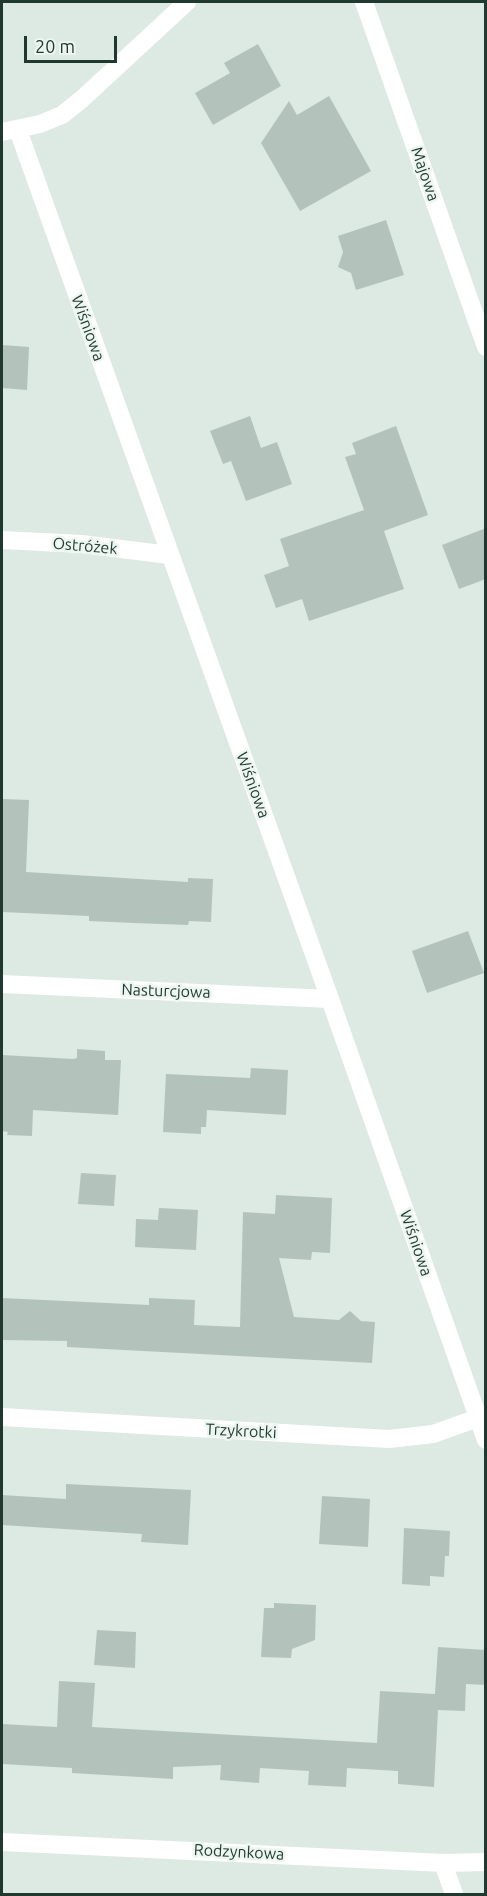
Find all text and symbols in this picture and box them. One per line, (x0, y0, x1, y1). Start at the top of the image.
scale bar (27, 24, 120, 62)
text: 20 m (35, 36, 75, 56)
street label: Majowa (407, 144, 443, 204)
street label: Wiśniowa (67, 292, 109, 364)
street label: Ostróżek (52, 534, 118, 558)
street label: Wiśniowa (232, 749, 274, 821)
street label: Nasturcjowa (121, 980, 211, 1002)
street label: Wiśniowa (396, 1207, 436, 1279)
street label: Trzykrotki (205, 1420, 277, 1442)
street label: Rodzynkowa (193, 1840, 285, 1864)

